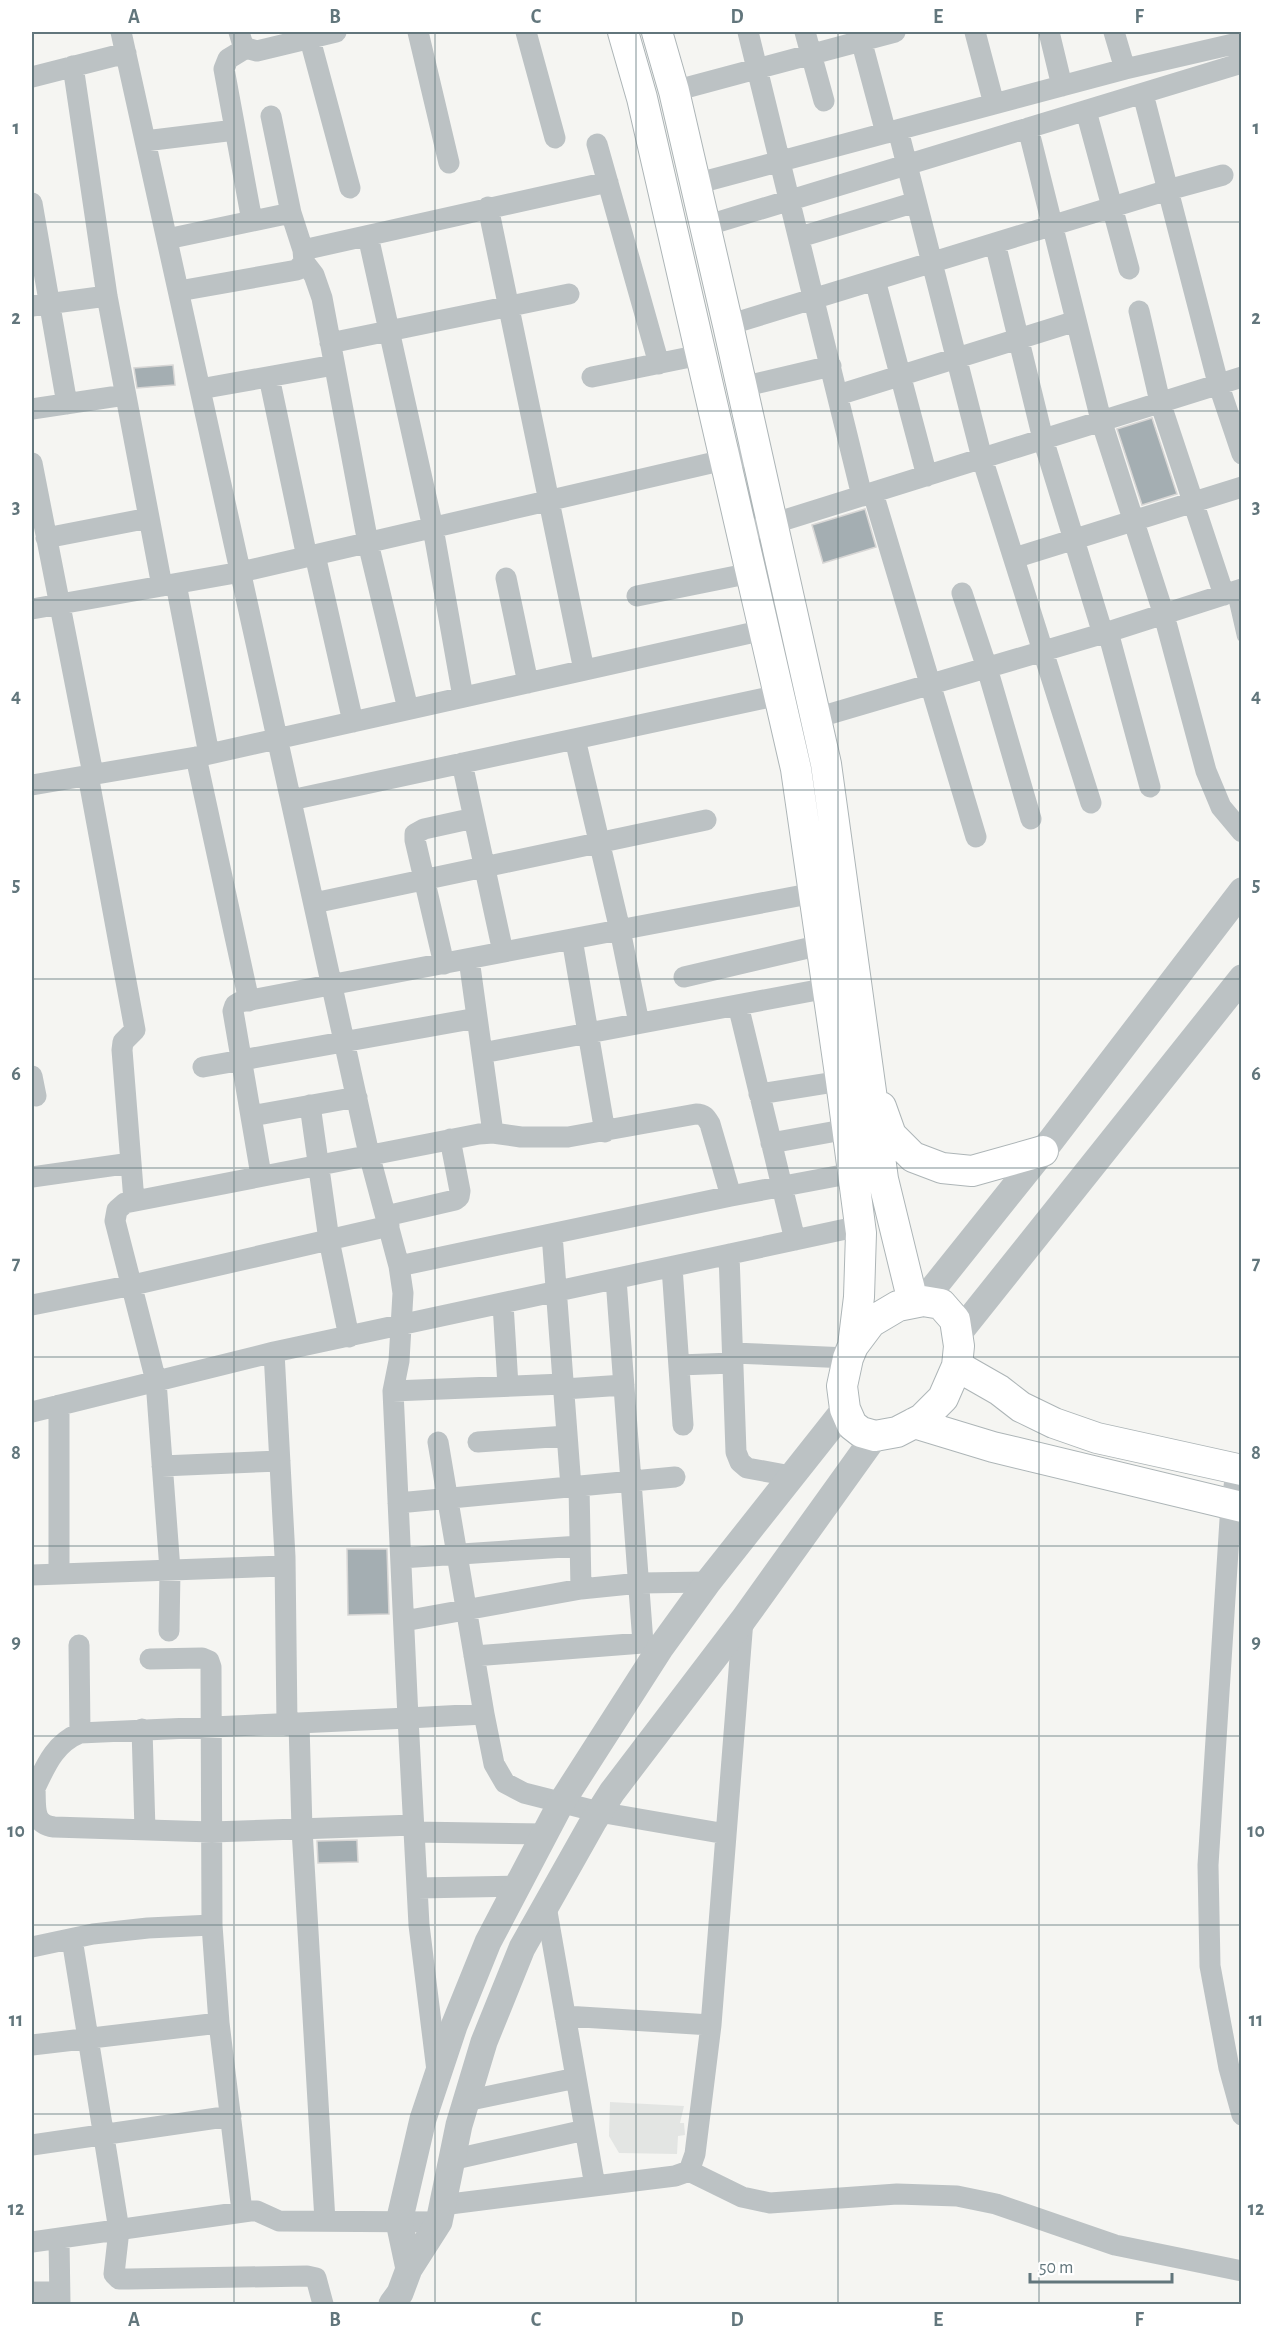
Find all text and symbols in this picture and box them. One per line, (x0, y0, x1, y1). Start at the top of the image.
text: A (128, 7, 140, 27)
text: B (329, 7, 341, 27)
text: C (531, 7, 542, 27)
text: D (730, 7, 744, 27)
text: E (933, 7, 943, 27)
text: F (1134, 7, 1144, 27)
text: 1 (12, 118, 20, 138)
text: 1 (1252, 118, 1260, 138)
text: 2 (11, 308, 21, 328)
text: 2 (1251, 308, 1261, 328)
text: 3 (12, 497, 20, 517)
text: 3 (1252, 497, 1260, 517)
text: 4 (11, 686, 21, 706)
text: 4 (1251, 686, 1261, 706)
text: 5 (12, 875, 20, 895)
text: 5 (1252, 875, 1260, 895)
text: 6 (11, 1064, 21, 1084)
text: 6 (1251, 1064, 1261, 1084)
text: 7 (12, 1253, 21, 1273)
text: 7 (1252, 1253, 1261, 1273)
text: 8 (11, 1443, 21, 1463)
text: 8 (1251, 1443, 1261, 1463)
text: 9 (11, 1632, 21, 1652)
text: 9 (1251, 1632, 1261, 1652)
text: 10 (7, 1821, 25, 1841)
text: 10 (1247, 1821, 1265, 1841)
text: 11 (9, 2010, 23, 2030)
text: 11 (1249, 2010, 1263, 2030)
text: 12 (8, 2199, 24, 2219)
text: 12 (1248, 2199, 1264, 2219)
scale bar (1030, 2246, 1172, 2284)
text: 50 m (1039, 2259, 1073, 2277)
text: A (128, 2310, 140, 2330)
text: B (329, 2310, 341, 2330)
text: C (531, 2310, 542, 2330)
text: D (730, 2310, 744, 2330)
text: E (933, 2310, 943, 2330)
text: F (1134, 2310, 1144, 2330)

